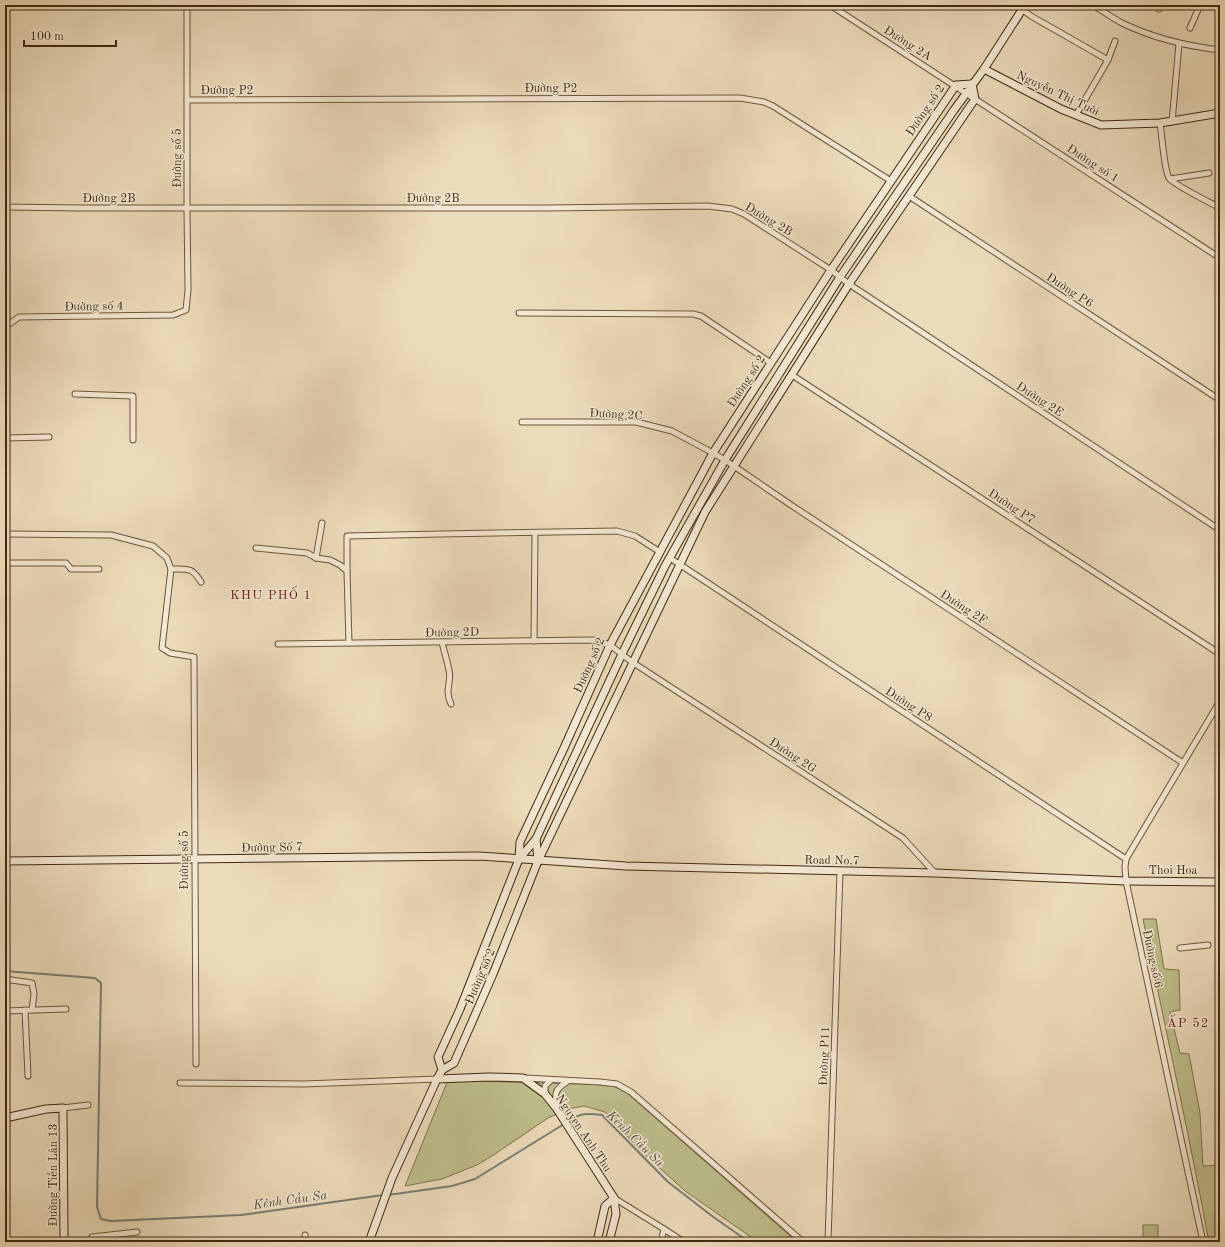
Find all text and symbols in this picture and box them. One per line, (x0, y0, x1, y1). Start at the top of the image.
scale bar (24, 22, 116, 48)
street label: Đường 2A (881, 24, 934, 63)
text: 100 m (30, 31, 64, 43)
street label: Nguyễn Thị Tuôi (1014, 69, 1101, 118)
street label: Đường số 2 (903, 82, 947, 139)
street label: Đường P2 (524, 83, 578, 95)
street label: Đường P2 (200, 85, 254, 97)
street label: Đường số 5 (171, 128, 184, 188)
street label: Đường số 1 (1064, 142, 1121, 185)
street label: Đường 2B (82, 193, 136, 205)
street label: Đường 2B (406, 193, 460, 205)
street label: Đường 2B (743, 201, 794, 239)
street label: Đường P6 (1044, 271, 1095, 310)
street label: Đường số 4 (64, 299, 124, 314)
street label: Đường số 2 (725, 353, 768, 410)
street label: Đường 2E (1014, 380, 1065, 419)
street label: Đường 2C (589, 408, 643, 422)
street label: Đường P7 (986, 487, 1037, 526)
district label: KHU PHỐ 1 (230, 585, 312, 602)
street label: Đường 2F (938, 588, 989, 627)
street label: Đường 2D (425, 627, 479, 639)
street label: Đường số 2 (571, 635, 607, 695)
street label: Đường P8 (883, 685, 934, 724)
street label: Đường 2G (767, 736, 818, 776)
street label: Đường số 5 (178, 830, 191, 890)
street label: Đường Số 7 (241, 840, 303, 855)
street label: Road No.7 (804, 855, 860, 867)
street label: Thoi Hoa (1149, 865, 1198, 877)
street label: Đường số 6 (1140, 929, 1165, 990)
street label: Đường số 2 (463, 946, 498, 1006)
district label: ẤP 52 (1167, 1014, 1209, 1030)
street label: Đường P11 (818, 1026, 832, 1086)
street label: Nguyen Anh Thu (553, 1093, 614, 1175)
water label: Kênh Cầu Sa (603, 1107, 667, 1170)
street label: Đường Tiền Lân 13 (46, 1124, 60, 1226)
water label: Kênh Cầu Sa (251, 1188, 328, 1212)

